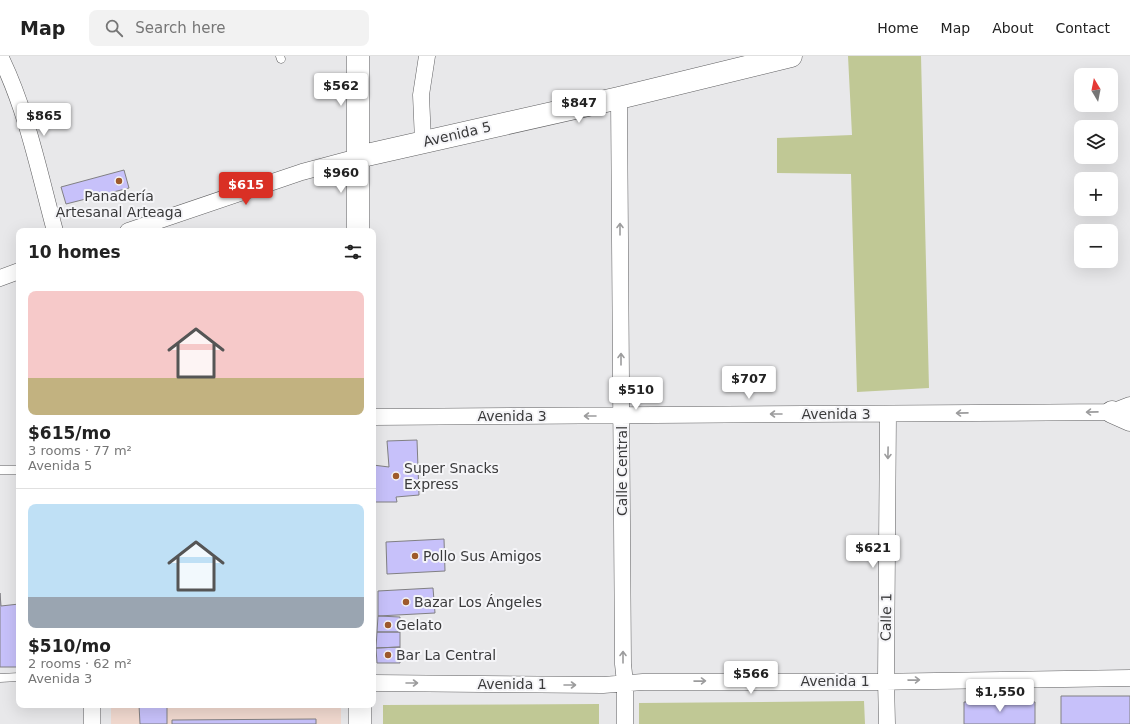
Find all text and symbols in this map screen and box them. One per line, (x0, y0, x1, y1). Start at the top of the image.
search box (89, 10, 369, 46)
text: Map (20, 17, 65, 39)
icon: search (103, 17, 125, 39)
text: Search here (135, 19, 225, 37)
text: Home (877, 20, 919, 36)
text: Map (941, 20, 970, 36)
text: About (992, 20, 1034, 36)
text: Contact (1056, 20, 1110, 36)
north arrow (1074, 68, 1118, 112)
map controls (1074, 68, 1118, 268)
pin: $562 (317, 73, 365, 107)
text: $562 (323, 78, 359, 93)
pin: $847 (555, 90, 603, 124)
text: $847 (561, 95, 597, 110)
pin: $865 (20, 103, 68, 137)
text: $865 (26, 108, 62, 123)
street label: Avenida 5 (421, 118, 493, 150)
button: layers (1074, 120, 1118, 164)
pin: $960 (317, 160, 365, 194)
text: $960 (323, 165, 359, 180)
pin: $615 (222, 172, 270, 206)
button: + (1074, 172, 1118, 216)
marker: Panadería Artesanal Arteaga (114, 176, 124, 186)
text: $615 (228, 177, 264, 192)
place label: Panadería Artesanal Arteaga (56, 188, 182, 220)
one-way arrow (616, 223, 624, 236)
button: − (1074, 224, 1118, 268)
icon: filters (342, 241, 364, 263)
text: 10 homes (28, 242, 121, 262)
icon: home (160, 317, 232, 389)
one-way arrow (617, 353, 625, 366)
pin: $707 (725, 366, 773, 400)
text: $707 (731, 371, 767, 386)
pin: $510 (612, 377, 660, 411)
text: $510 (618, 382, 654, 397)
street label: Avenida 3 (801, 406, 871, 422)
street label: Avenida 3 (477, 408, 547, 424)
one-way arrow (1086, 408, 1099, 416)
one-way arrow (956, 409, 969, 417)
one-way arrow (770, 410, 783, 418)
one-way arrow (584, 412, 597, 420)
text: $615/mo (28, 423, 111, 443)
street label: Calle Central (614, 426, 630, 516)
text: 3 rooms · 77 m² (28, 443, 132, 458)
one-way arrow (884, 446, 892, 459)
text: Avenida 5 (28, 458, 92, 473)
place label: Super Snacks Express (404, 460, 499, 492)
marker: Super Snacks Express (391, 471, 401, 481)
icon: home (160, 530, 232, 602)
pin: $621 (849, 535, 897, 569)
text: $621 (855, 540, 891, 555)
place label: Pollo Sus Amigos (423, 548, 542, 564)
marker: Pollo Sus Amigos (410, 551, 420, 561)
street label: Calle 1 (878, 593, 894, 641)
place label: Bazar Los Ángeles (414, 594, 542, 610)
marker: Bazar Los Ángeles (401, 597, 411, 607)
place label: Gelato (396, 617, 442, 633)
marker: Gelato (383, 620, 393, 630)
text: $510/mo (28, 636, 111, 656)
place label: Bar La Central (396, 647, 496, 663)
marker: Bar La Central (383, 650, 393, 660)
one-way arrow (619, 651, 627, 664)
text: 2 rooms · 62 m² (28, 656, 132, 671)
pin: $566 (727, 661, 775, 695)
text: $566 (733, 666, 769, 681)
text: Avenida 3 (28, 671, 92, 686)
street label: Avenida 1 (800, 673, 870, 689)
street label: Avenida 1 (477, 676, 547, 692)
one-way arrow (907, 676, 920, 684)
one-way arrow (693, 677, 706, 685)
pin: $1,550 (967, 679, 1033, 713)
one-way arrow (405, 680, 418, 687)
one-way arrow (563, 681, 576, 689)
text: $1,550 (975, 684, 1025, 699)

